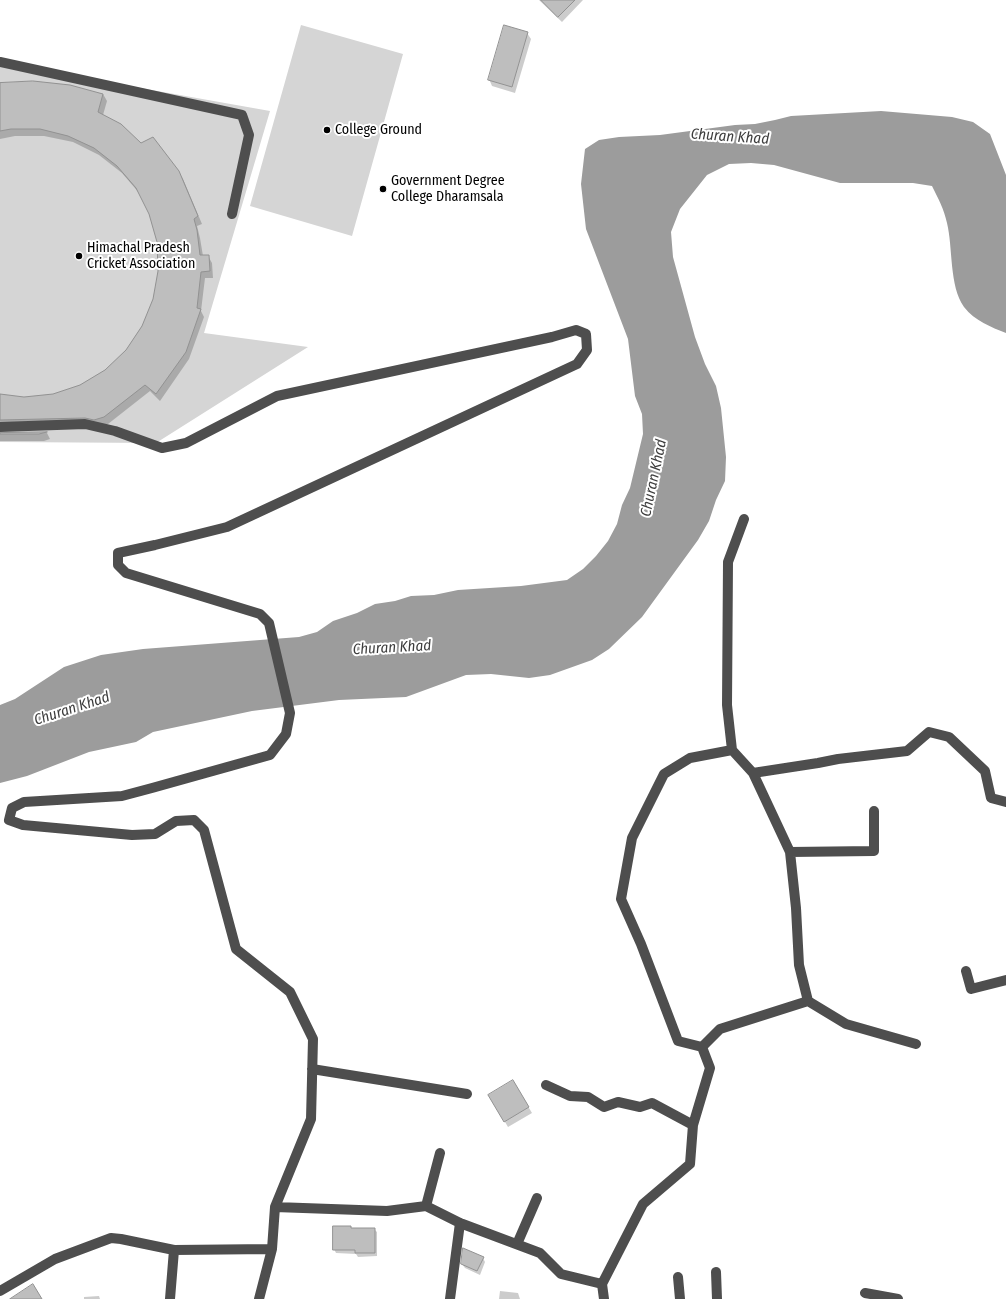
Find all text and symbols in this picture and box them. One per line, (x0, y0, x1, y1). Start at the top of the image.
place label: College Ground (335, 122, 422, 138)
marker: College Ground (322, 125, 332, 135)
water label: Churan Khad (690, 125, 770, 149)
place label: Government Degree College Dharamsala (391, 173, 505, 206)
marker: Government Degree College Dharamsala (378, 184, 388, 194)
place label: Himachal Pradesh Cricket Association (87, 240, 195, 272)
marker: Himachal Pradesh Cricket Association (74, 251, 84, 261)
water label: Churan Khad (637, 438, 671, 518)
water label: Churan Khad (352, 637, 432, 659)
water label: Churan Khad (32, 688, 112, 730)

